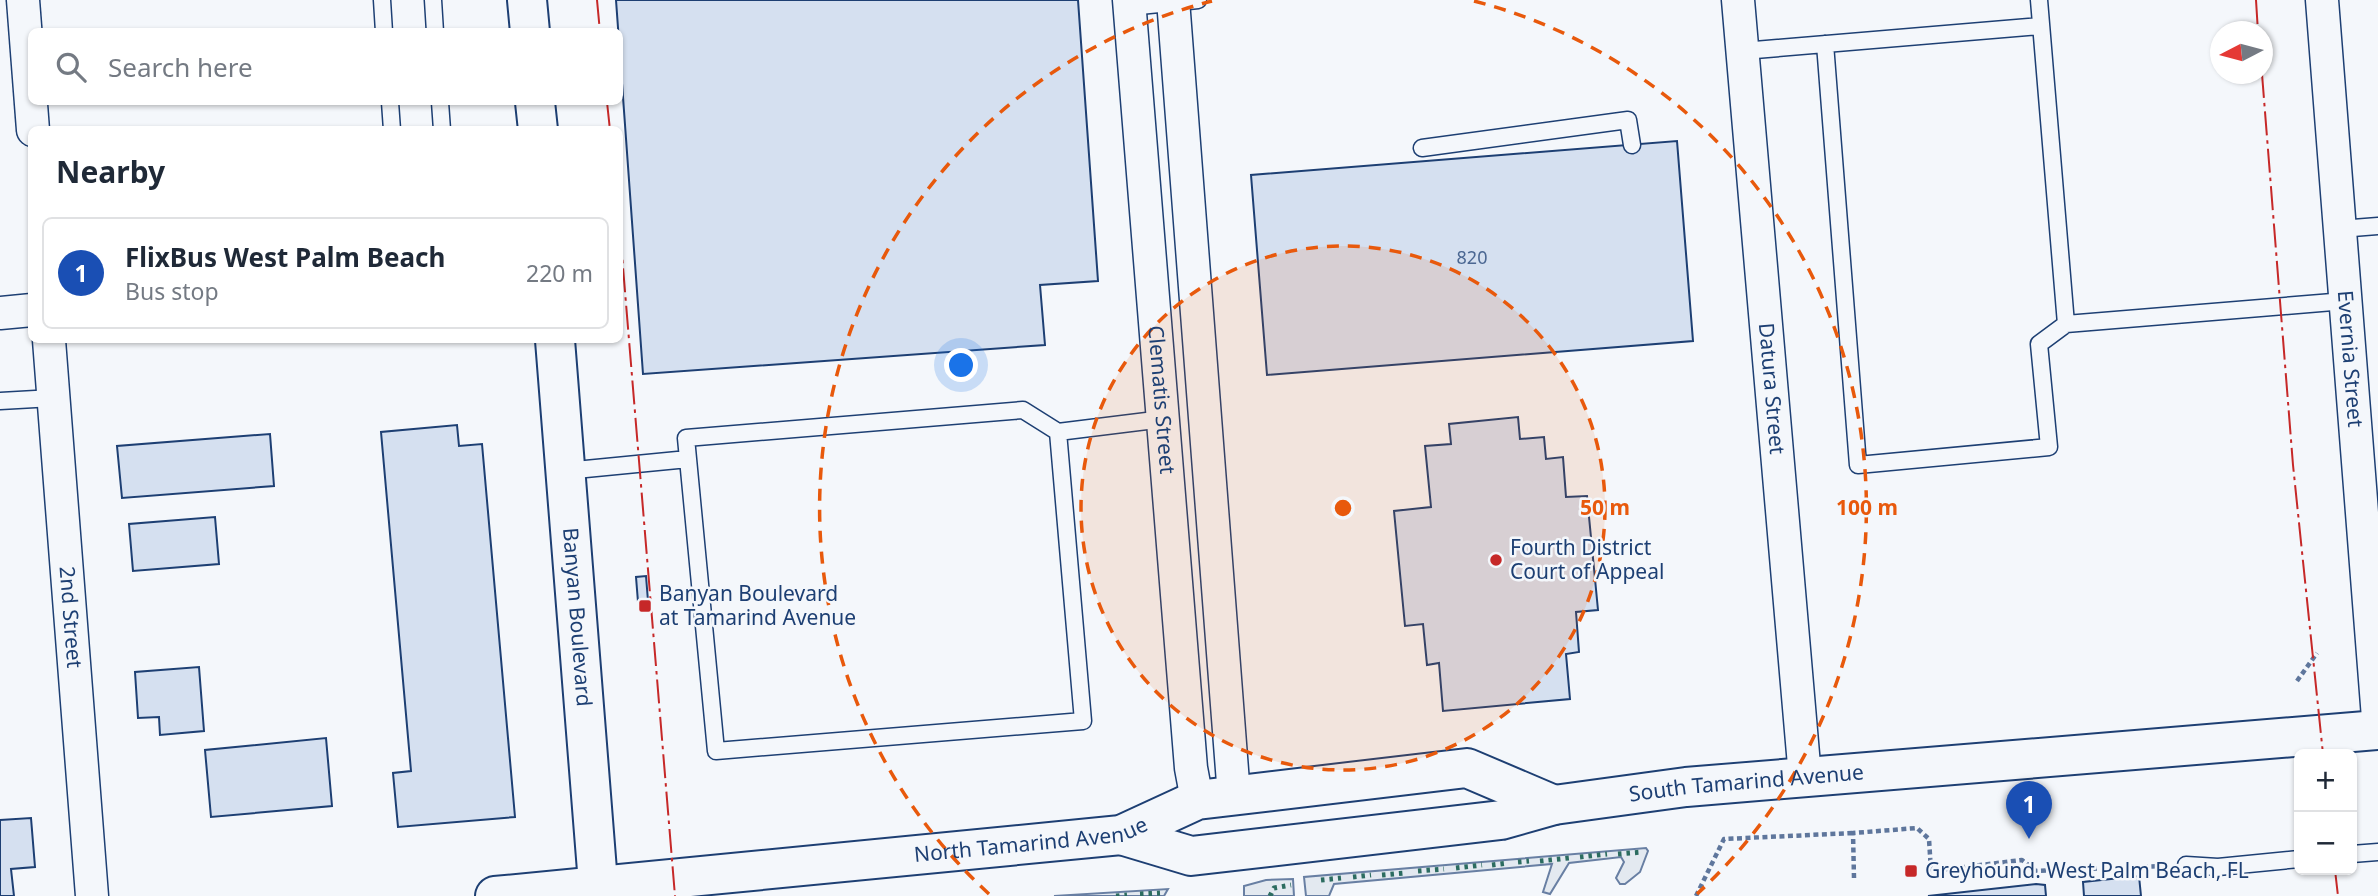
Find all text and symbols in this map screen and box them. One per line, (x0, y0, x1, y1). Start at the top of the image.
north arrow (2210, 21, 2273, 84)
search box (28, 28, 623, 105)
icon: search (52, 48, 90, 86)
text: Search here (108, 49, 253, 85)
text: Nearby (56, 151, 165, 192)
text: FlixBus West Palm Beach (125, 239, 445, 275)
house number: 820 (1457, 245, 1487, 269)
text: 1 (74, 257, 88, 289)
text: 220 m (526, 257, 593, 289)
text: Bus stop (125, 275, 219, 307)
street label: Evernia Street (2332, 289, 2370, 429)
street label: Datura Street (1753, 322, 1792, 456)
street label: Clematis Street (1142, 324, 1182, 476)
your location (944, 348, 978, 382)
text: 50 m (1580, 493, 1630, 521)
text: 100 m (1836, 493, 1898, 521)
centre of rings (1331, 496, 1355, 520)
street label: Banyan Boulevard (557, 527, 599, 707)
place label: Fourth District Court of Appeal (1510, 533, 1664, 585)
marker: Fourth District Court of Appeal (1488, 552, 1504, 568)
street label: 2nd Street (54, 565, 89, 669)
place label: Banyan Boulevard at Tamarind Avenue (659, 579, 856, 631)
marker: Banyan Boulevard at Tamarind Avenue (637, 598, 653, 614)
map controls (2294, 749, 2357, 875)
button: + (2294, 749, 2357, 812)
street label: South Tamarind Avenue (1627, 757, 1865, 808)
pin: 1 (2006, 781, 2052, 839)
street label: North Tamarind Avenue (913, 810, 1152, 868)
button: − (2294, 812, 2357, 875)
place label: Greyhound. West Palm Beach, FL (1925, 856, 2249, 884)
marker: Greyhound. West Palm Beach, FL (1903, 863, 1919, 879)

